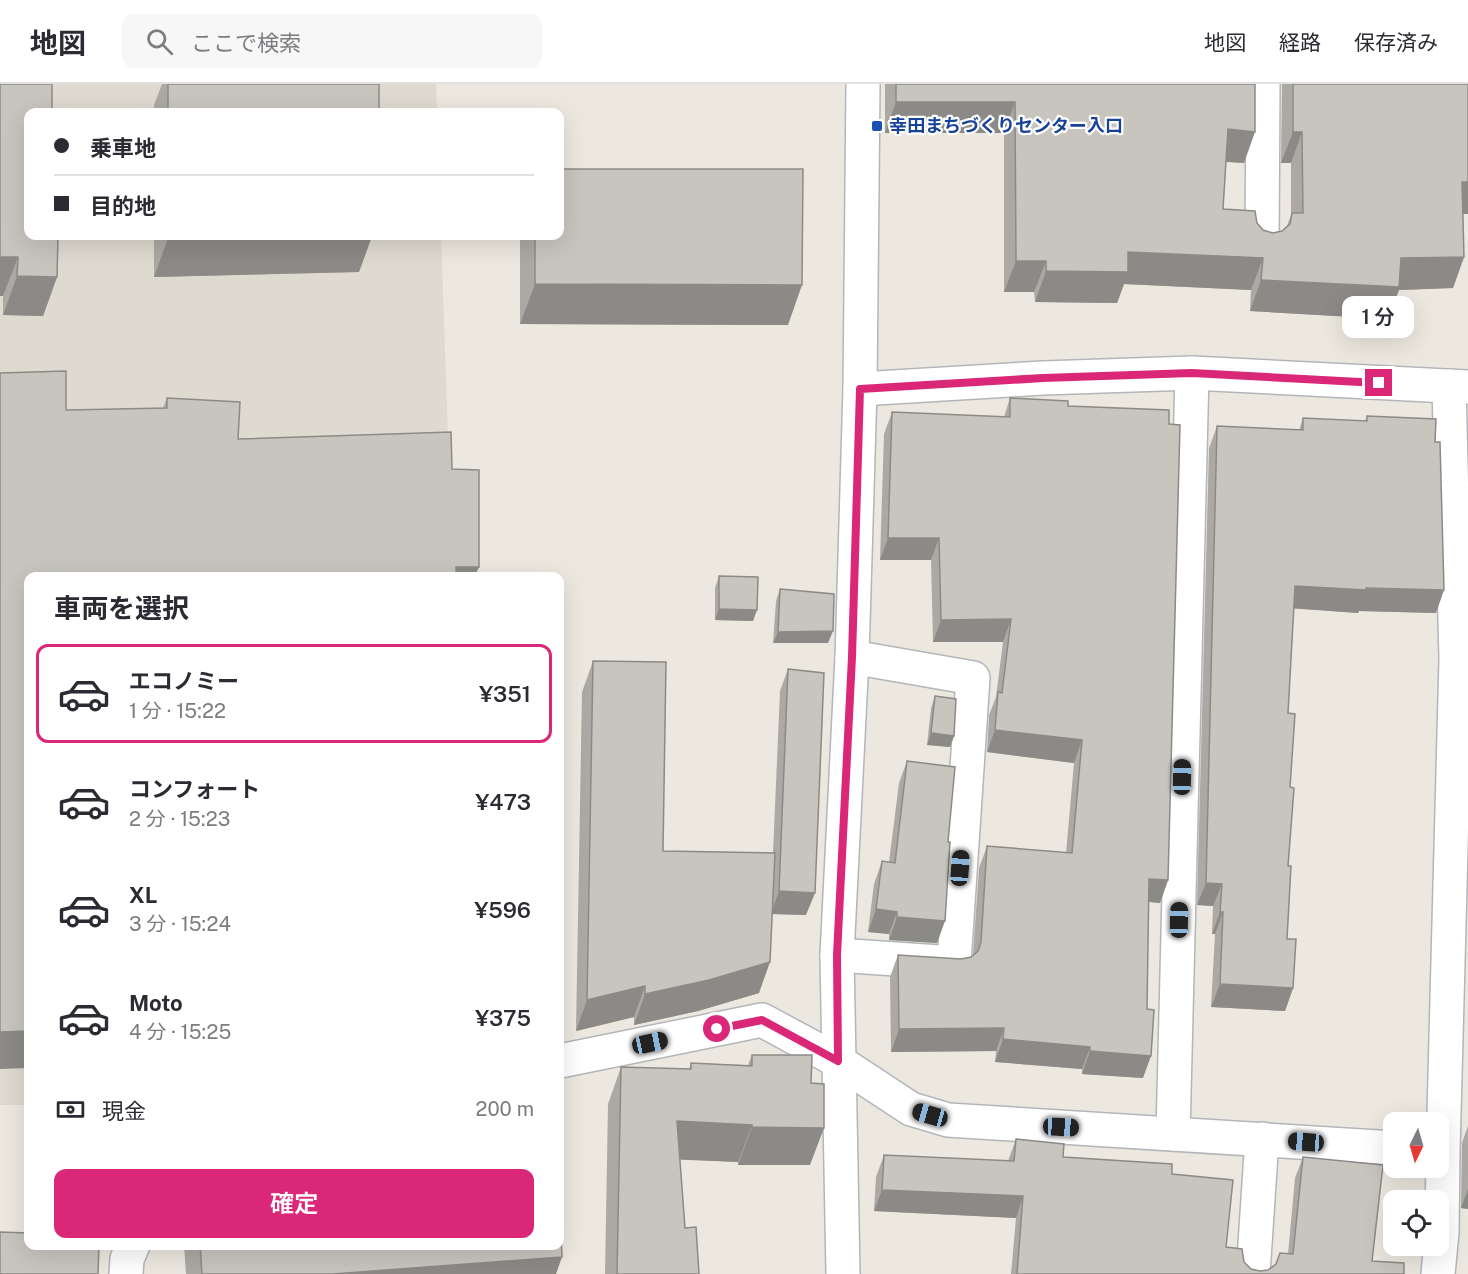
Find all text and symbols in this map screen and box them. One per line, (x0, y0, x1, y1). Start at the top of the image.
search box (122, 14, 542, 68)
icon: search (143, 25, 176, 58)
text: 地図 (30, 26, 86, 59)
text: ここで検索 (191, 30, 301, 56)
text: 地図 (1204, 30, 1246, 55)
text: 経路 (1279, 30, 1321, 55)
text: 保存済み (1354, 30, 1438, 55)
place label: 幸田まちづくりセンター入口 (889, 115, 1123, 136)
marker: 幸田まちづくりセンター入口 (870, 119, 884, 133)
text: 乗車地 (90, 135, 156, 161)
text: 目的地 (90, 193, 156, 219)
callout: 1 分 (1343, 296, 1415, 338)
text: 1 分 (1361, 305, 1395, 329)
route end (1365, 369, 1392, 396)
text: 車両を選択 (54, 592, 189, 624)
icon: car (57, 667, 111, 721)
text: エコノミー (129, 668, 239, 694)
text: ¥351 (479, 681, 531, 707)
text: 1 分 · 15:22 (129, 699, 226, 723)
car (1173, 759, 1191, 795)
icon: car (57, 775, 111, 829)
text: コンフォート (129, 776, 260, 802)
text: ¥473 (475, 789, 531, 815)
text: 2 分 · 15:23 (129, 807, 230, 831)
car (950, 849, 970, 887)
text: XL (129, 882, 157, 908)
icon: car (57, 883, 111, 937)
text: ¥596 (474, 897, 531, 923)
car (1170, 902, 1188, 938)
text: 3 分 · 15:24 (129, 912, 231, 936)
text: Moto (129, 990, 183, 1016)
icon: car (57, 991, 111, 1045)
text: ¥375 (475, 1005, 531, 1031)
route start (703, 1015, 730, 1042)
text: 4 分 · 15:25 (129, 1020, 231, 1044)
car (631, 1030, 669, 1056)
icon: cash (54, 1093, 87, 1126)
text: 200 m (476, 1097, 534, 1121)
text: 現金 (102, 1098, 146, 1124)
car (910, 1101, 950, 1129)
north arrow (1383, 1112, 1449, 1178)
map controls (1383, 1112, 1449, 1256)
car (1043, 1117, 1079, 1137)
car (1287, 1132, 1325, 1152)
button: 確定 (54, 1169, 534, 1238)
button: locate (1383, 1190, 1449, 1256)

